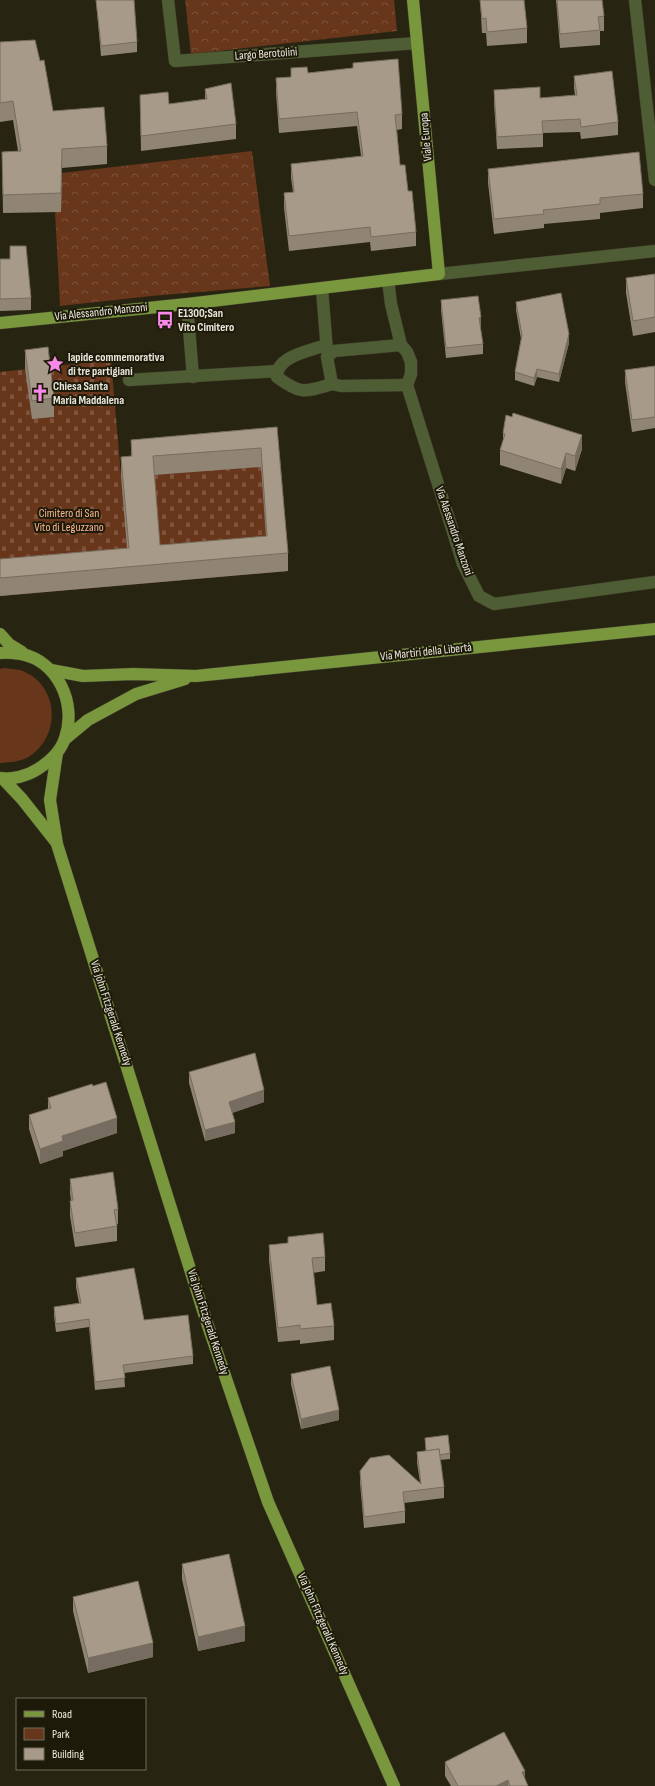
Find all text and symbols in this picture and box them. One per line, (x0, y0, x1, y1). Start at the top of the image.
street label: Largo Berotolini (234, 44, 298, 64)
street label: Viale Europa (416, 112, 436, 162)
street label: Via Alessandro Manzoni (54, 300, 148, 324)
place label: E1300;San Vito Cimitero (178, 306, 234, 335)
bus stop icon: E1300;San Vito Cimitero (155, 310, 175, 330)
place label: lapide commemorativa di tre partigiani (68, 350, 164, 379)
place icon: lapide commemorativa di tre partigiani (45, 354, 65, 374)
place label: Chiesa Santa Maria Maddalena (53, 379, 124, 408)
church icon: Chiesa Santa Maria Maddalena (30, 383, 50, 403)
street label: Via Alessandro Manzoni (432, 484, 476, 578)
park label: Cimitero di San Vito di Leguzzano (34, 506, 104, 535)
street label: Via Martiri della Libertà (379, 640, 473, 664)
street label: Via John Fitzgerald Kennedy (87, 958, 135, 1068)
street label: Via John Fitzgerald Kennedy (184, 1267, 232, 1377)
street label: Via John Fitzgerald Kennedy (294, 1571, 352, 1678)
legend (16, 1698, 146, 1770)
text: Road (52, 1707, 72, 1722)
text: Park (52, 1727, 70, 1742)
text: Building (52, 1747, 84, 1762)

